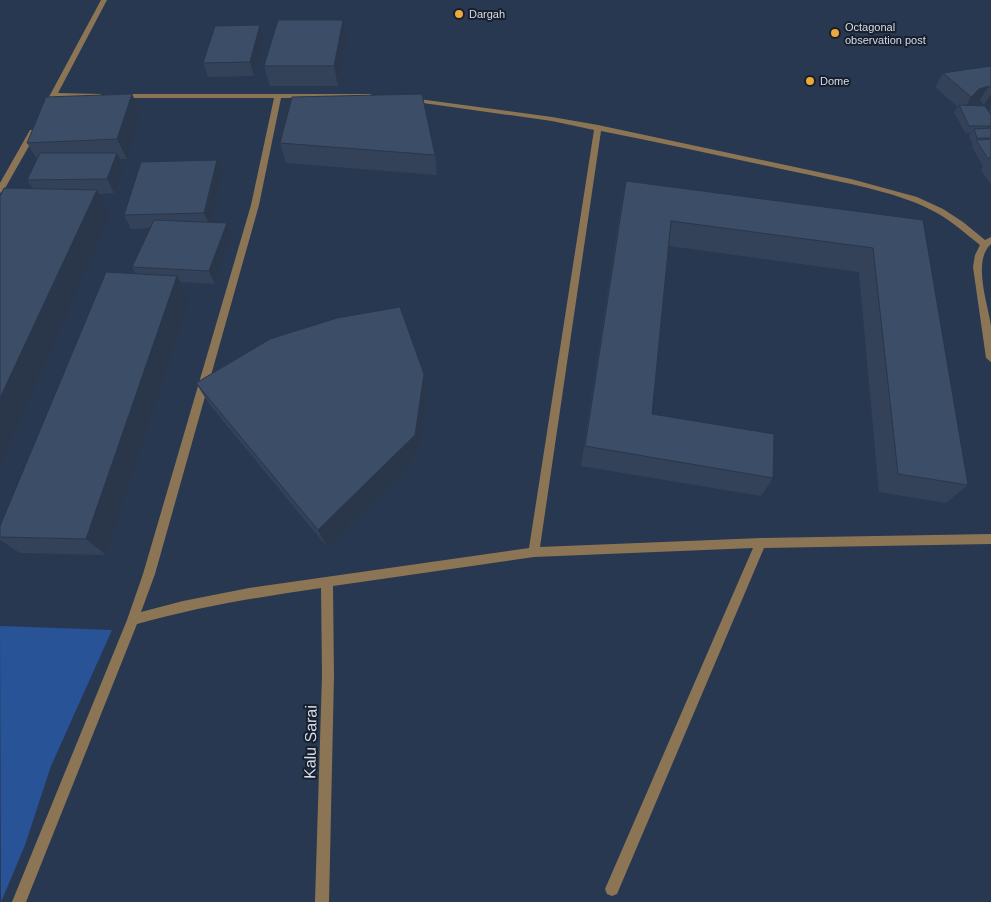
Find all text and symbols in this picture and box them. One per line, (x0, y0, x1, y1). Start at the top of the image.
marker: Dargah (453, 8, 465, 20)
place label: Dargah (469, 8, 505, 20)
place label: Octagonal observation post (845, 21, 926, 46)
marker: Octagonal observation post (829, 27, 841, 39)
marker: Dome (804, 75, 816, 87)
place label: Dome (820, 75, 849, 87)
street label: Kalu Sarai (301, 705, 320, 779)

